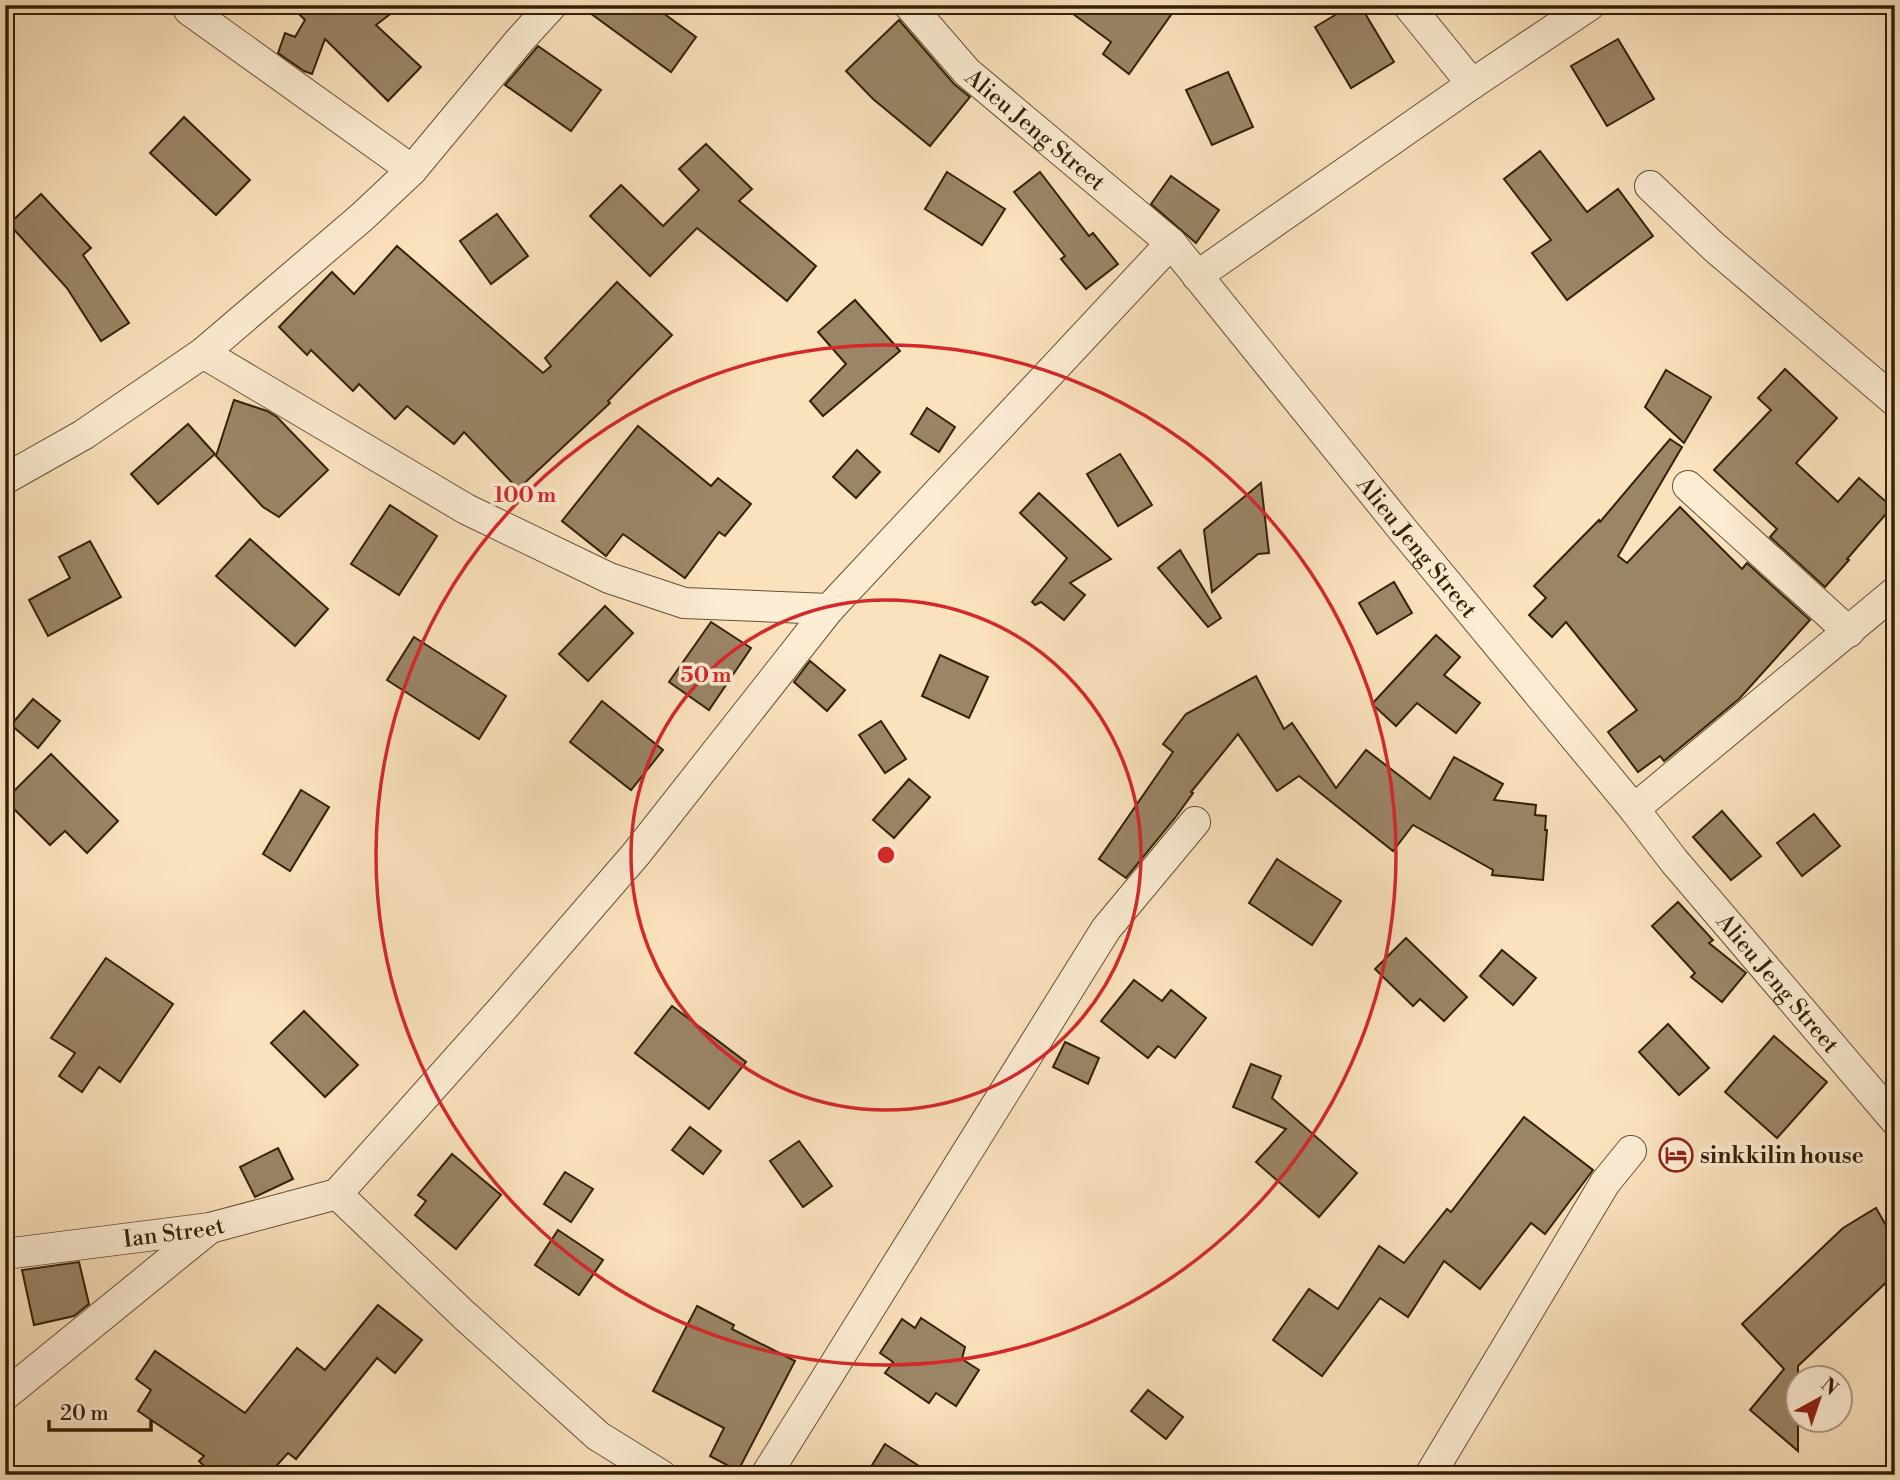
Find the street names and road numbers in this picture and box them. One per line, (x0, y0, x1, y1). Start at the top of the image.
street label: Alieu Jeng Street (958, 63, 1111, 197)
street label: Alieu Jeng Street (1350, 471, 1483, 624)
street label: Alieu Jeng Street (1710, 908, 1844, 1059)
street label: Ian Street (122, 1212, 227, 1254)

